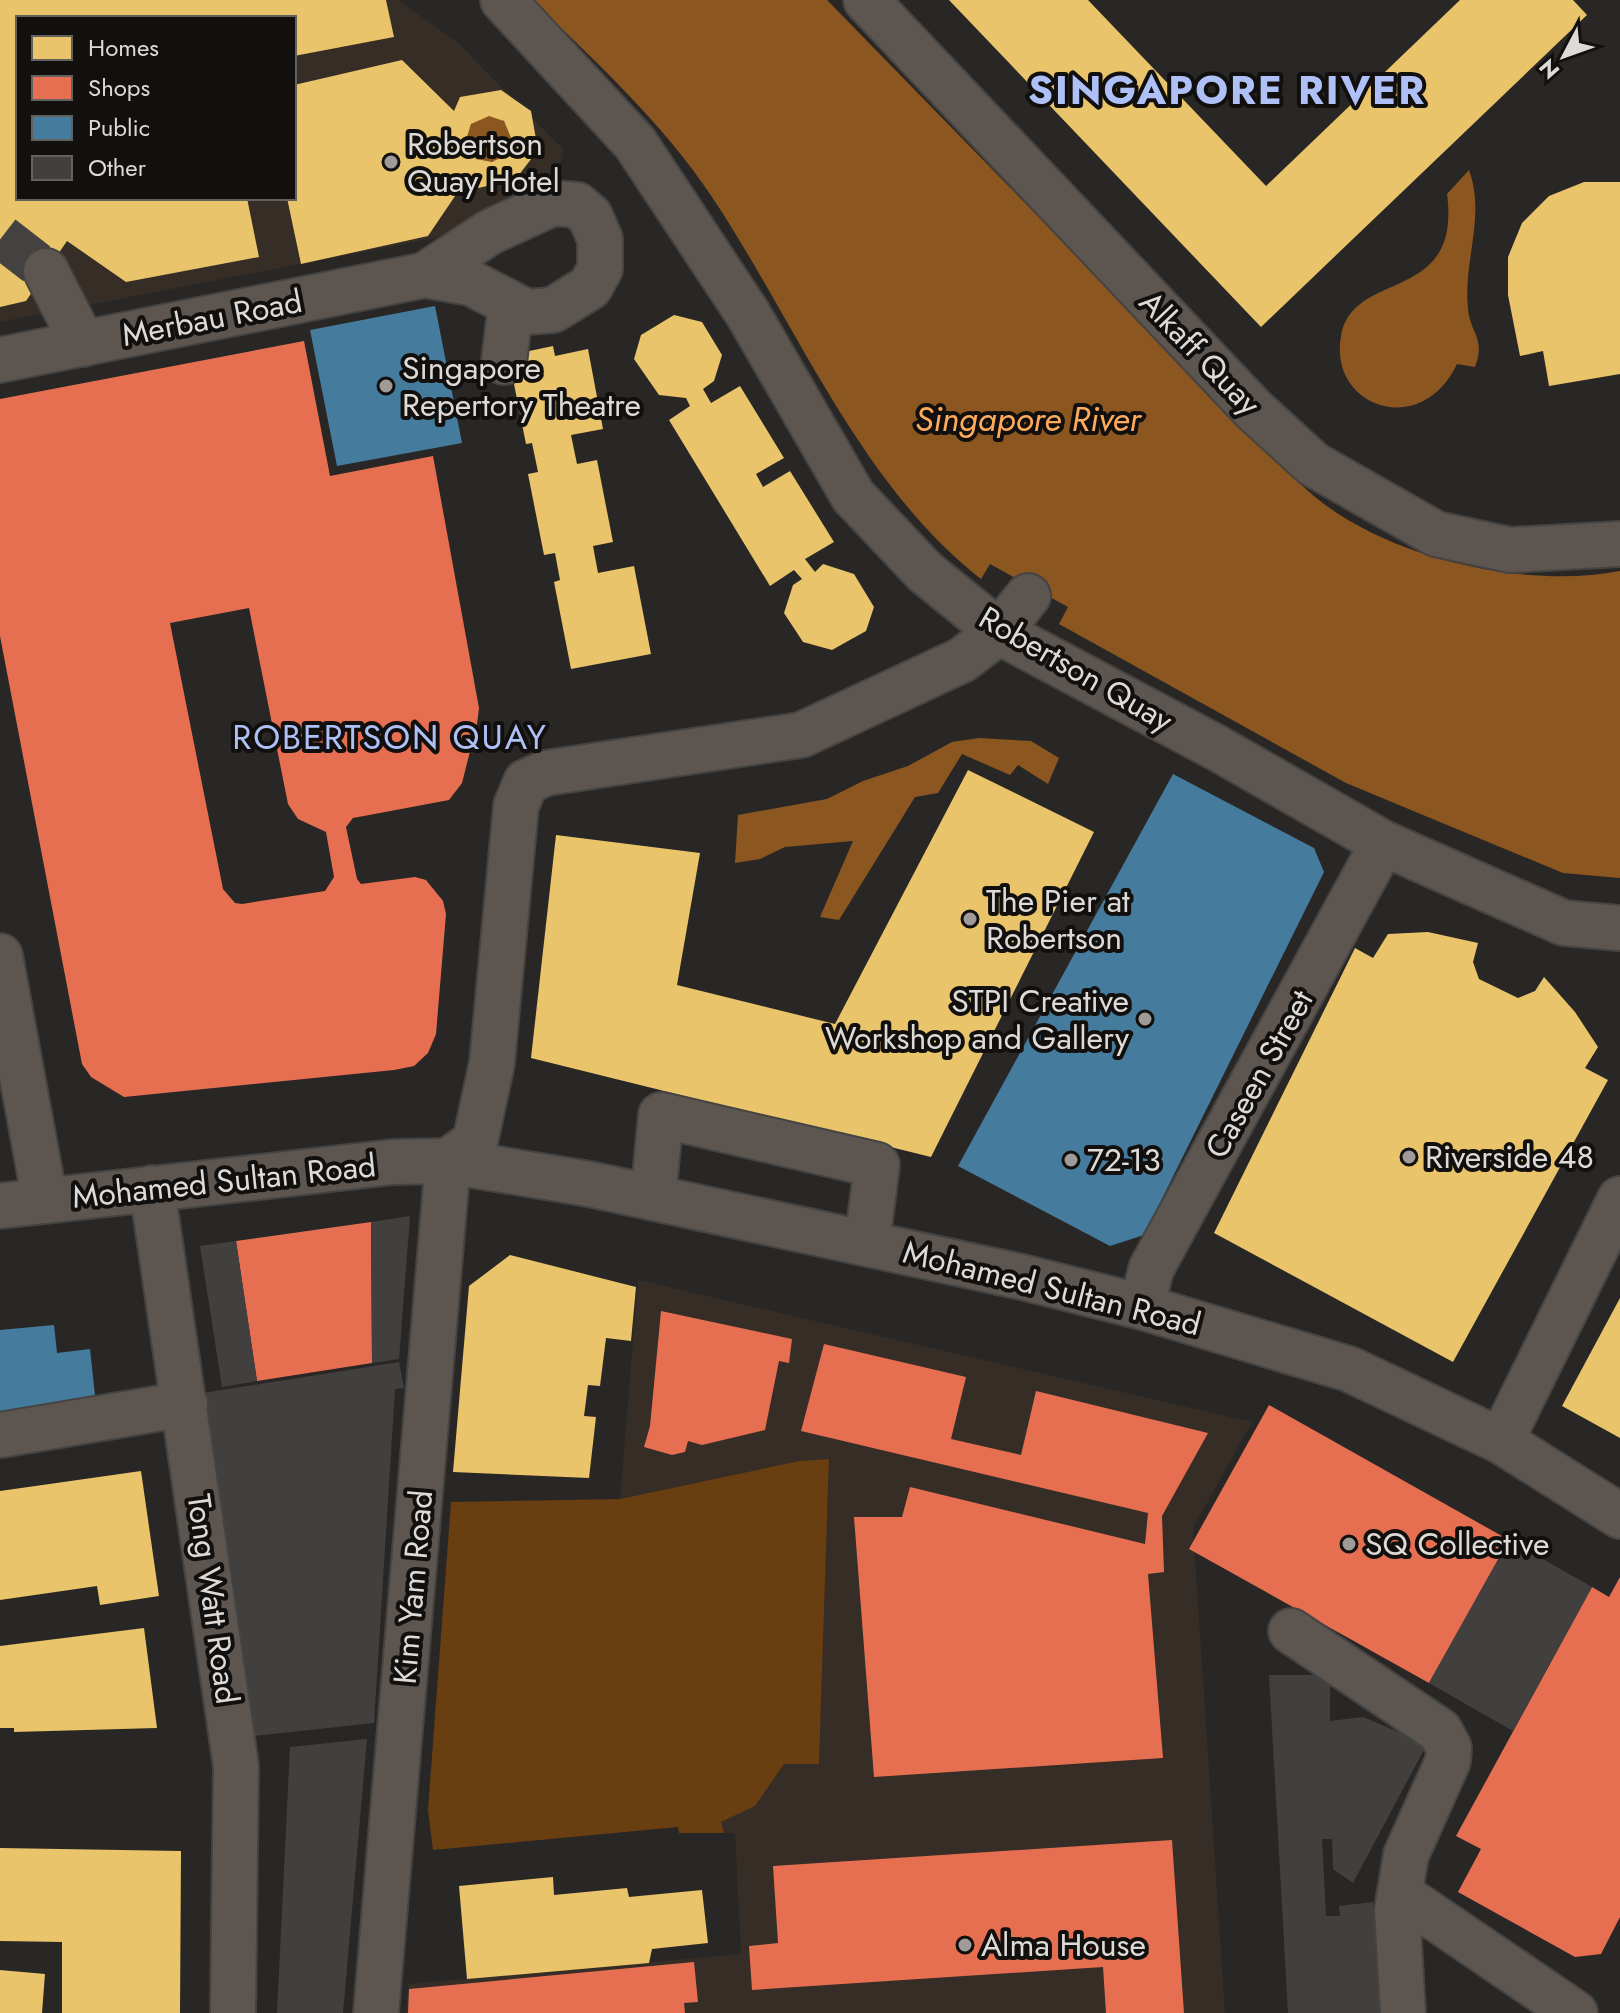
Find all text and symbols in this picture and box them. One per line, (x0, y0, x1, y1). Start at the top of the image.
legend (16, 16, 296, 200)
north arrow (1524, 16, 1604, 96)
text: Homes (88, 30, 159, 65)
text: N (1531, 52, 1567, 86)
district label: SINGAPORE RIVER (1028, 61, 1426, 119)
text: Shops (88, 70, 150, 105)
text: Public (88, 110, 150, 145)
place label: Robertson Quay Hotel (407, 121, 560, 204)
text: Other (88, 150, 147, 185)
marker: Robertson Quay Hotel (382, 153, 400, 171)
street label: Merbau Road (118, 278, 306, 358)
street label: Alkaff Quay (1129, 280, 1272, 426)
place label: Singapore Repertory Theatre (402, 345, 641, 428)
marker: Singapore Repertory Theatre (377, 377, 395, 395)
water label: Singapore River (915, 395, 1143, 444)
street label: Robertson Quay (971, 595, 1182, 744)
district label: ROBERTSON QUAY (232, 713, 548, 762)
place label: The Pier at Robertson (986, 878, 1130, 961)
marker: The Pier at Robertson (961, 910, 979, 928)
place label: STPI Creative Workshop and Gallery (825, 978, 1130, 1061)
street label: Caseen Street (1194, 981, 1324, 1166)
marker: STPI Creative Workshop and Gallery (1136, 1010, 1154, 1028)
place label: Riverside 48 (1425, 1134, 1594, 1180)
place label: 72-13 (1087, 1137, 1161, 1183)
street label: Mohamed Sultan Road (70, 1142, 378, 1220)
marker: Riverside 48 (1400, 1148, 1418, 1166)
marker: 72-13 (1062, 1151, 1080, 1169)
street label: Mohamed Sultan Road (898, 1229, 1206, 1347)
street label: Kim Yam Road (382, 1488, 444, 1686)
street label: Tong Watt Road (175, 1491, 251, 1707)
place label: SQ Collective (1365, 1521, 1549, 1567)
marker: SQ Collective (1340, 1535, 1358, 1553)
place label: Alma House (981, 1922, 1146, 1968)
marker: Alma House (956, 1936, 974, 1954)

